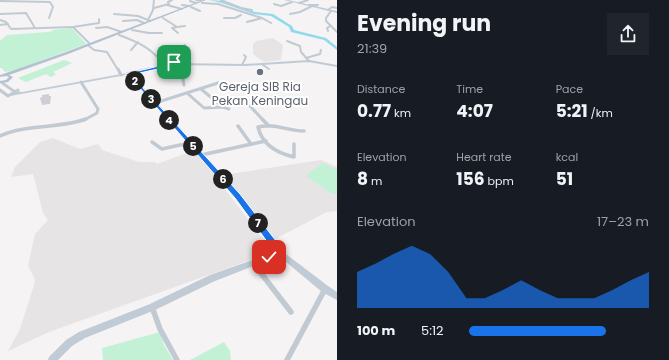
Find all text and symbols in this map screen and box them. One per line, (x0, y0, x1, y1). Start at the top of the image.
text: Evening run (357, 8, 491, 39)
button: share (607, 13, 649, 55)
text: 21:39 (357, 39, 387, 58)
pin (157, 45, 191, 79)
icon: arrive (163, 51, 185, 73)
marker: Gereja SIB Ria Pekan Keningau (255, 67, 265, 77)
pin: 2 (125, 71, 145, 91)
text: 2 (132, 73, 138, 89)
place label: Gereja SIB Ria Pekan Keningau (212, 78, 308, 109)
text: Distance (357, 81, 405, 97)
text: Time (456, 81, 483, 97)
text: Pace (556, 81, 583, 97)
pin: 3 (141, 89, 161, 109)
text: 3 (148, 91, 154, 107)
text: 0.77 (357, 99, 391, 123)
text: 4:07 (456, 99, 493, 123)
text: 5:21 (556, 99, 588, 123)
text: km (391, 105, 411, 121)
text: /km (588, 105, 613, 121)
pin: 4 (159, 110, 179, 130)
text: 4 (165, 112, 173, 128)
pin: 5 (183, 136, 203, 156)
text: 5 (189, 138, 197, 154)
text: Elevation (357, 149, 407, 165)
text: Heart rate (456, 149, 512, 165)
text: kcal (556, 149, 578, 165)
text: 8 (357, 167, 368, 191)
text: 156 (456, 167, 485, 191)
text: 51 (556, 167, 573, 191)
pin: 6 (213, 169, 233, 189)
text: 6 (219, 171, 227, 187)
text: m (368, 173, 382, 189)
text: bpm (485, 173, 514, 189)
text: Elevation (357, 212, 416, 231)
text: 17–23 m (597, 212, 649, 231)
pin: 7 (248, 213, 268, 233)
text: 7 (255, 215, 261, 231)
pin (252, 240, 286, 274)
icon: check (258, 246, 280, 268)
text: 100 m (357, 321, 395, 340)
text: 5:12 (421, 321, 444, 340)

